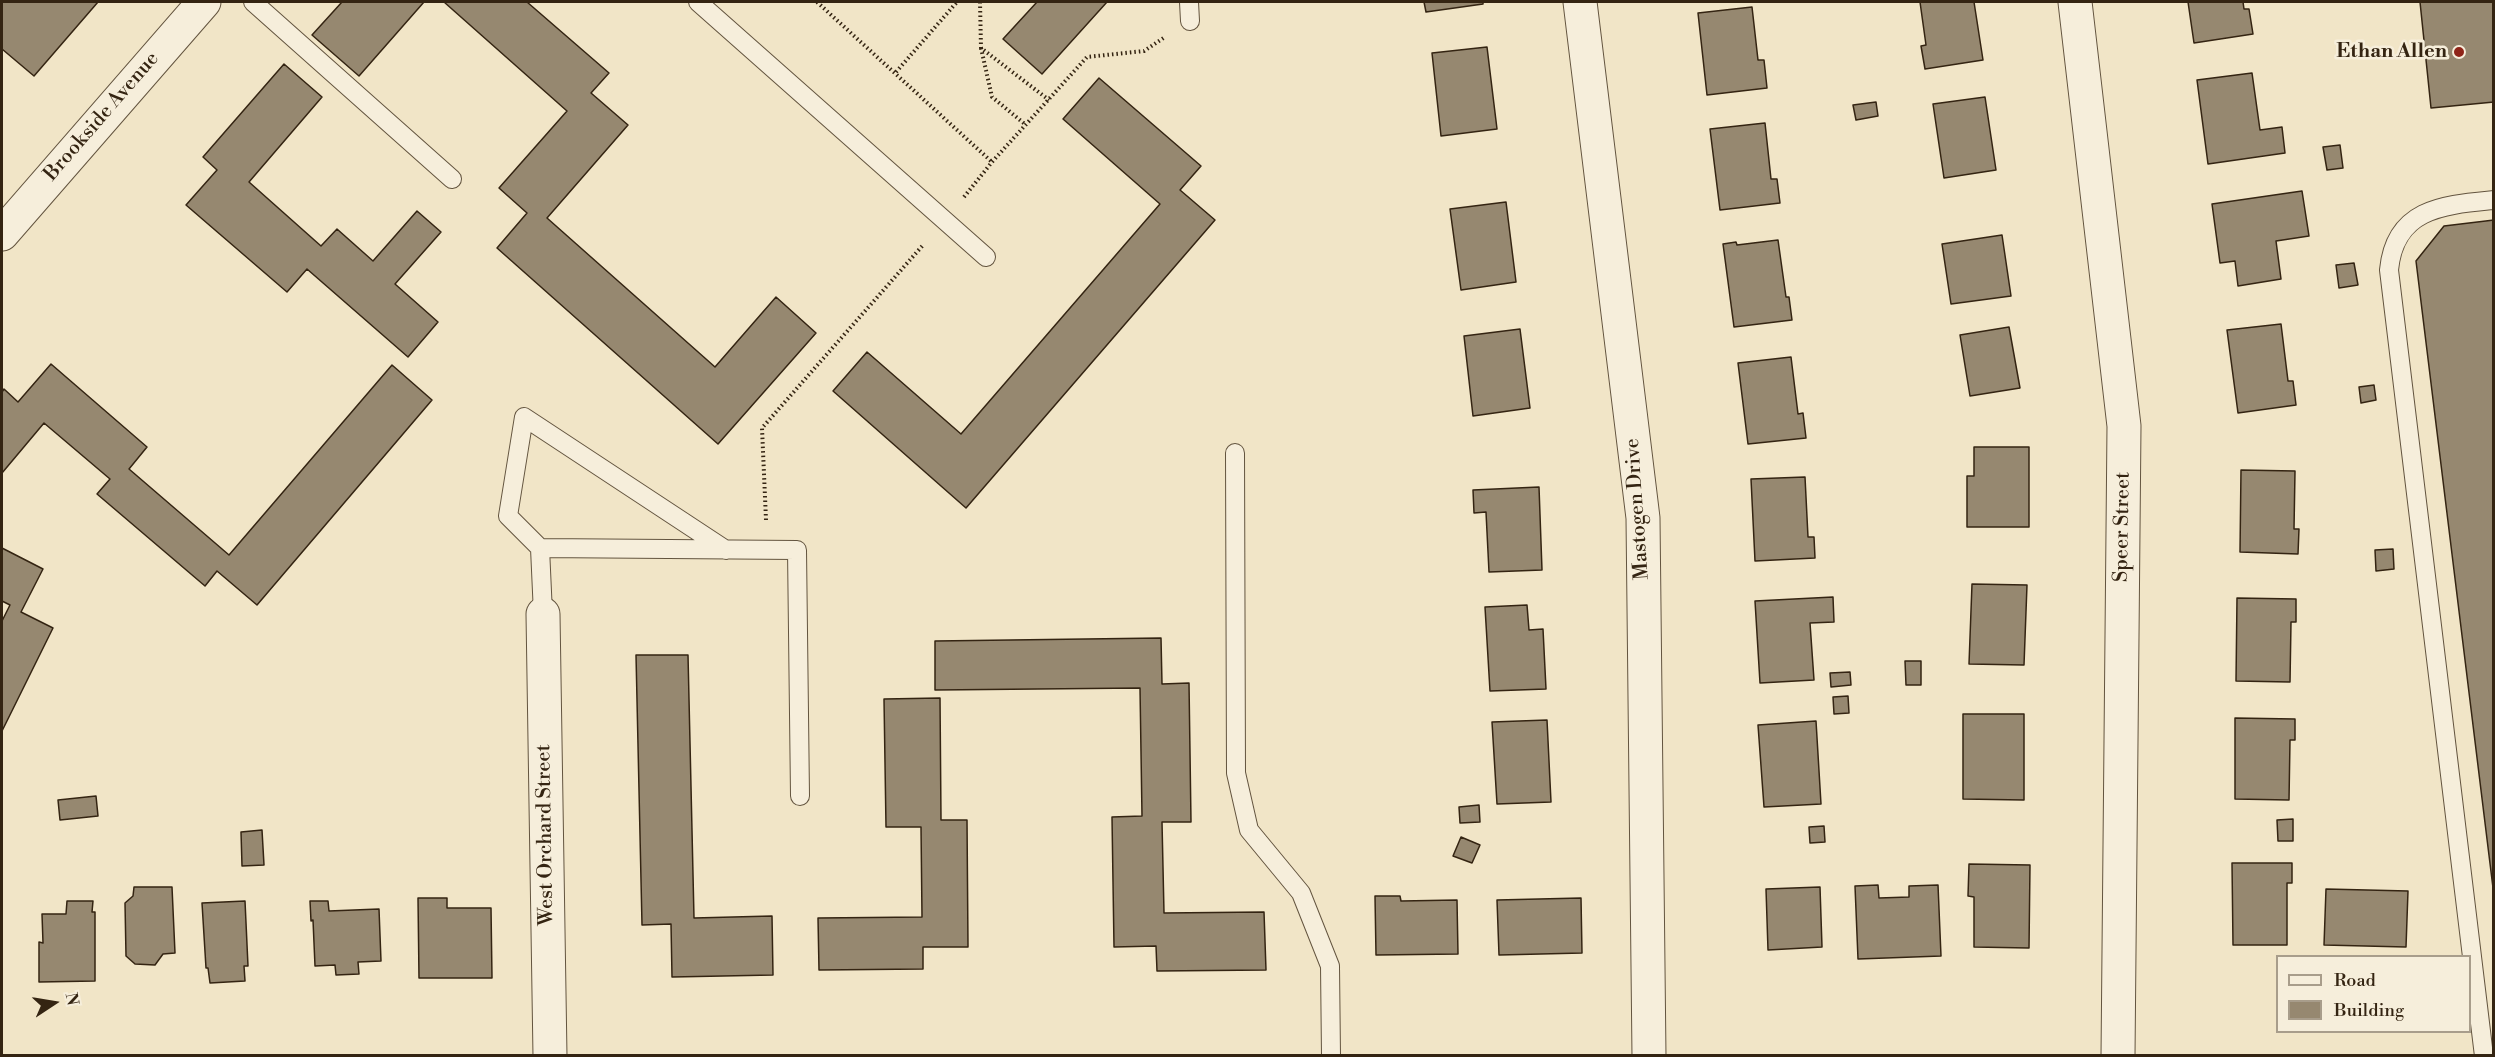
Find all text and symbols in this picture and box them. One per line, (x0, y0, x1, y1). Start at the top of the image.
place label: Ethan Allen (2336, 40, 2447, 64)
marker: Ethan Allen (2452, 45, 2466, 59)
street label: Brookside Avenue (39, 48, 165, 186)
street label: Mastogen Drive (1621, 437, 1655, 581)
street label: Speer Street (2110, 472, 2136, 582)
street label: West Orchard Street (532, 744, 560, 926)
legend (2276, 955, 2471, 1033)
text: Road (2334, 969, 2376, 992)
north arrow (24, 973, 84, 1033)
text: N (61, 991, 83, 1008)
text: Building (2334, 999, 2404, 1022)

